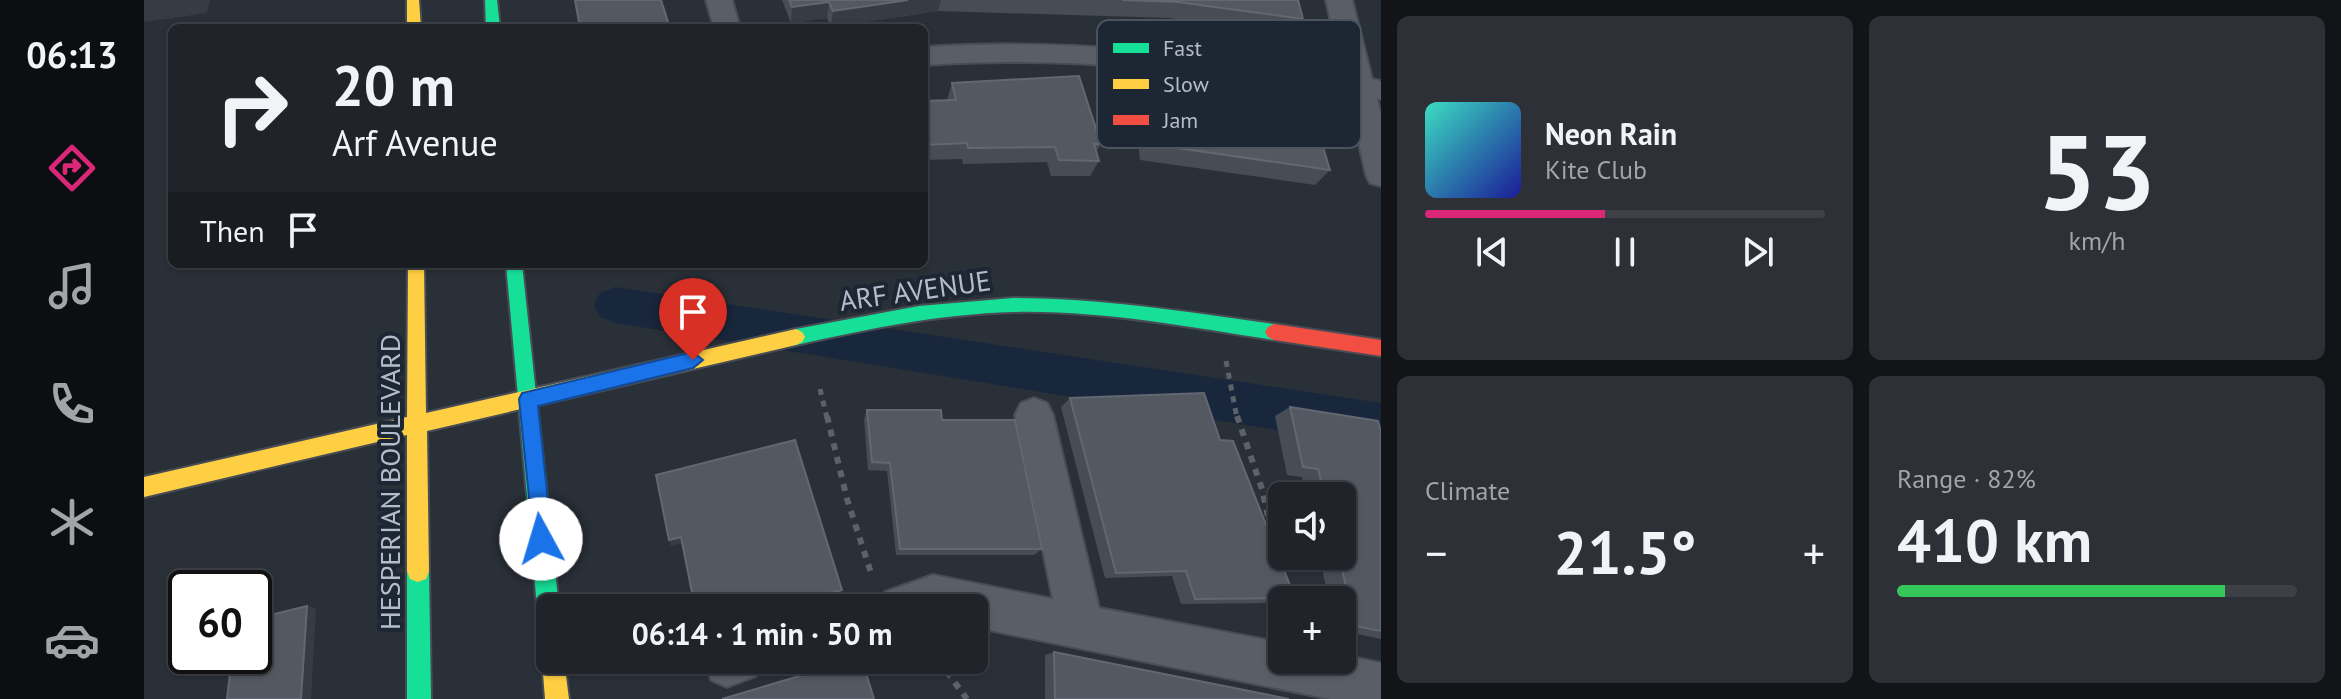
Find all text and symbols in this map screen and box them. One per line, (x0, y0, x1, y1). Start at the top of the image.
legend (1097, 20, 1361, 148)
text: 06:13 (26, 31, 118, 78)
text: Fast (1163, 34, 1203, 62)
text: 20 m (332, 49, 455, 121)
icon: right (200, 56, 304, 160)
text: Slow (1163, 70, 1209, 98)
text: 53 (2038, 104, 2156, 239)
text: Jam (1162, 106, 1198, 134)
text: Neon Rain (1545, 114, 1677, 153)
text: Arf Avenue (332, 119, 498, 166)
icon: directions (44, 140, 100, 196)
text: Kite Club (1545, 153, 1647, 186)
icon: arrive (281, 208, 325, 252)
text: Then (200, 211, 265, 250)
text: km/h (2069, 224, 2126, 257)
icon: previous (1470, 230, 1514, 274)
icon: pause (1603, 230, 1647, 274)
icon: next (1736, 230, 1780, 274)
icon: music (44, 258, 100, 314)
street label: ARF AVENUE (837, 261, 993, 319)
pin (659, 278, 727, 360)
icon: arrive (671, 290, 715, 334)
street label: HESPERIAN BOULEVARD (371, 334, 408, 630)
icon: phone (44, 376, 100, 432)
text: Range · 82% (1897, 462, 2036, 495)
text: Climate (1425, 474, 1510, 507)
map controls (1268, 482, 1356, 674)
button: sound (1268, 482, 1356, 570)
icon: climate (44, 494, 100, 550)
position arrow (499, 497, 583, 581)
text: 410 km (1897, 501, 2092, 579)
text: 21.5° (1553, 513, 1697, 591)
text: − (1425, 524, 1447, 581)
text: + (1803, 524, 1825, 581)
speed limit sign: 60 (168, 570, 272, 674)
button: + (1268, 586, 1356, 674)
icon: car (44, 612, 100, 668)
text: 06:14 · 1 min · 50 m (632, 614, 892, 653)

